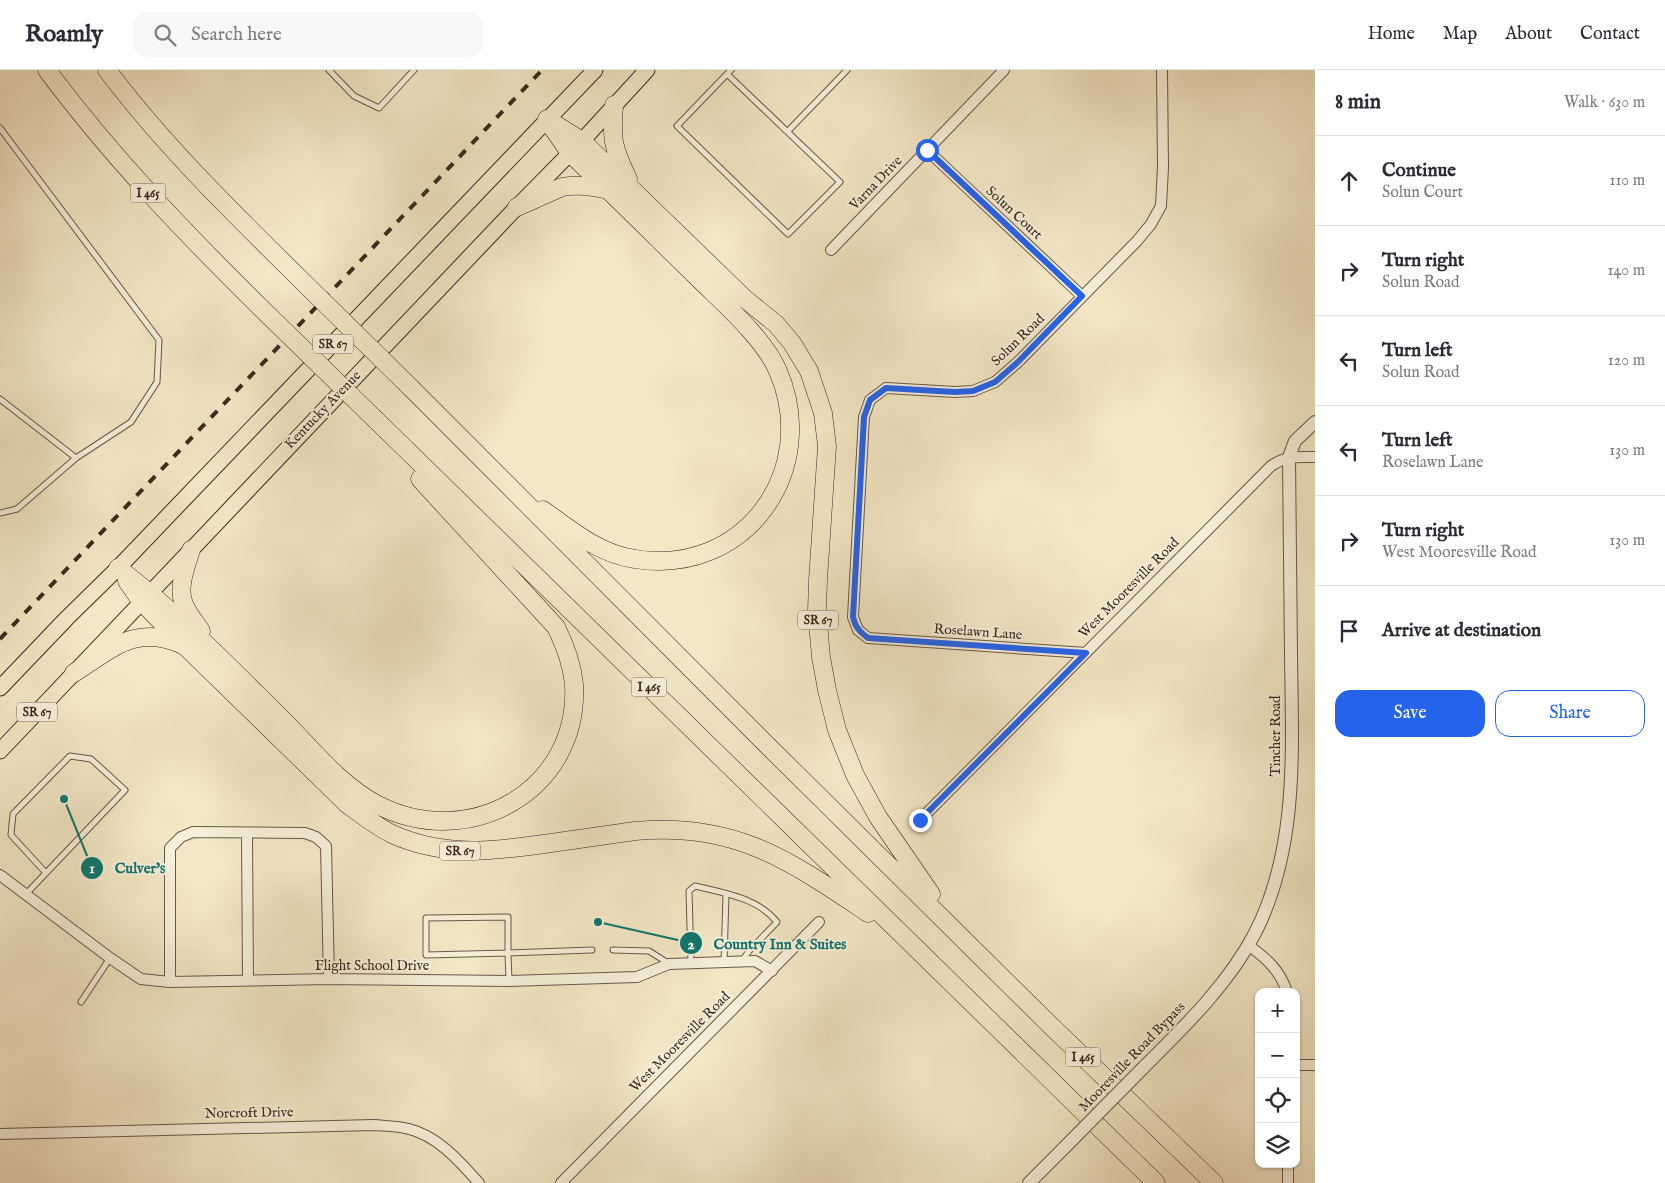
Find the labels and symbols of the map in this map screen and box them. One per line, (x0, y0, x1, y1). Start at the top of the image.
route start (916, 139, 939, 162)
street label: Varna Drive (845, 152, 907, 215)
street label: Solun Court (982, 182, 1046, 244)
road number: I 465 (130, 184, 166, 202)
street label: Solun Road (987, 310, 1049, 370)
road number: SR 67 (313, 334, 353, 354)
street label: Kentucky Avenue (281, 367, 365, 453)
street label: West Mooresville Road (1075, 533, 1184, 642)
road number: SR 67 (798, 610, 838, 630)
street label: Roselawn Lane (933, 620, 1023, 644)
road number: I 465 (632, 678, 666, 696)
street label: Tincher Road (1267, 695, 1285, 777)
road number: SR 67 (17, 702, 57, 722)
route end (909, 809, 932, 832)
road number: SR 67 (440, 841, 480, 860)
callout: Culver's (79, 853, 175, 883)
text: 1 (89, 859, 95, 878)
text: Culver's (115, 859, 166, 878)
callout: Country Inn & Suites (678, 928, 856, 958)
text: 2 (687, 935, 695, 954)
text: Country Inn & Suites (714, 935, 847, 954)
street label: Flight School Drive (315, 957, 430, 975)
street label: West Mooresville Road (626, 987, 735, 1096)
street label: Mooresville Road Bypass (1075, 998, 1189, 1116)
road number: I 465 (1066, 1048, 1100, 1066)
street label: Norcroft Drive (205, 1103, 294, 1123)

